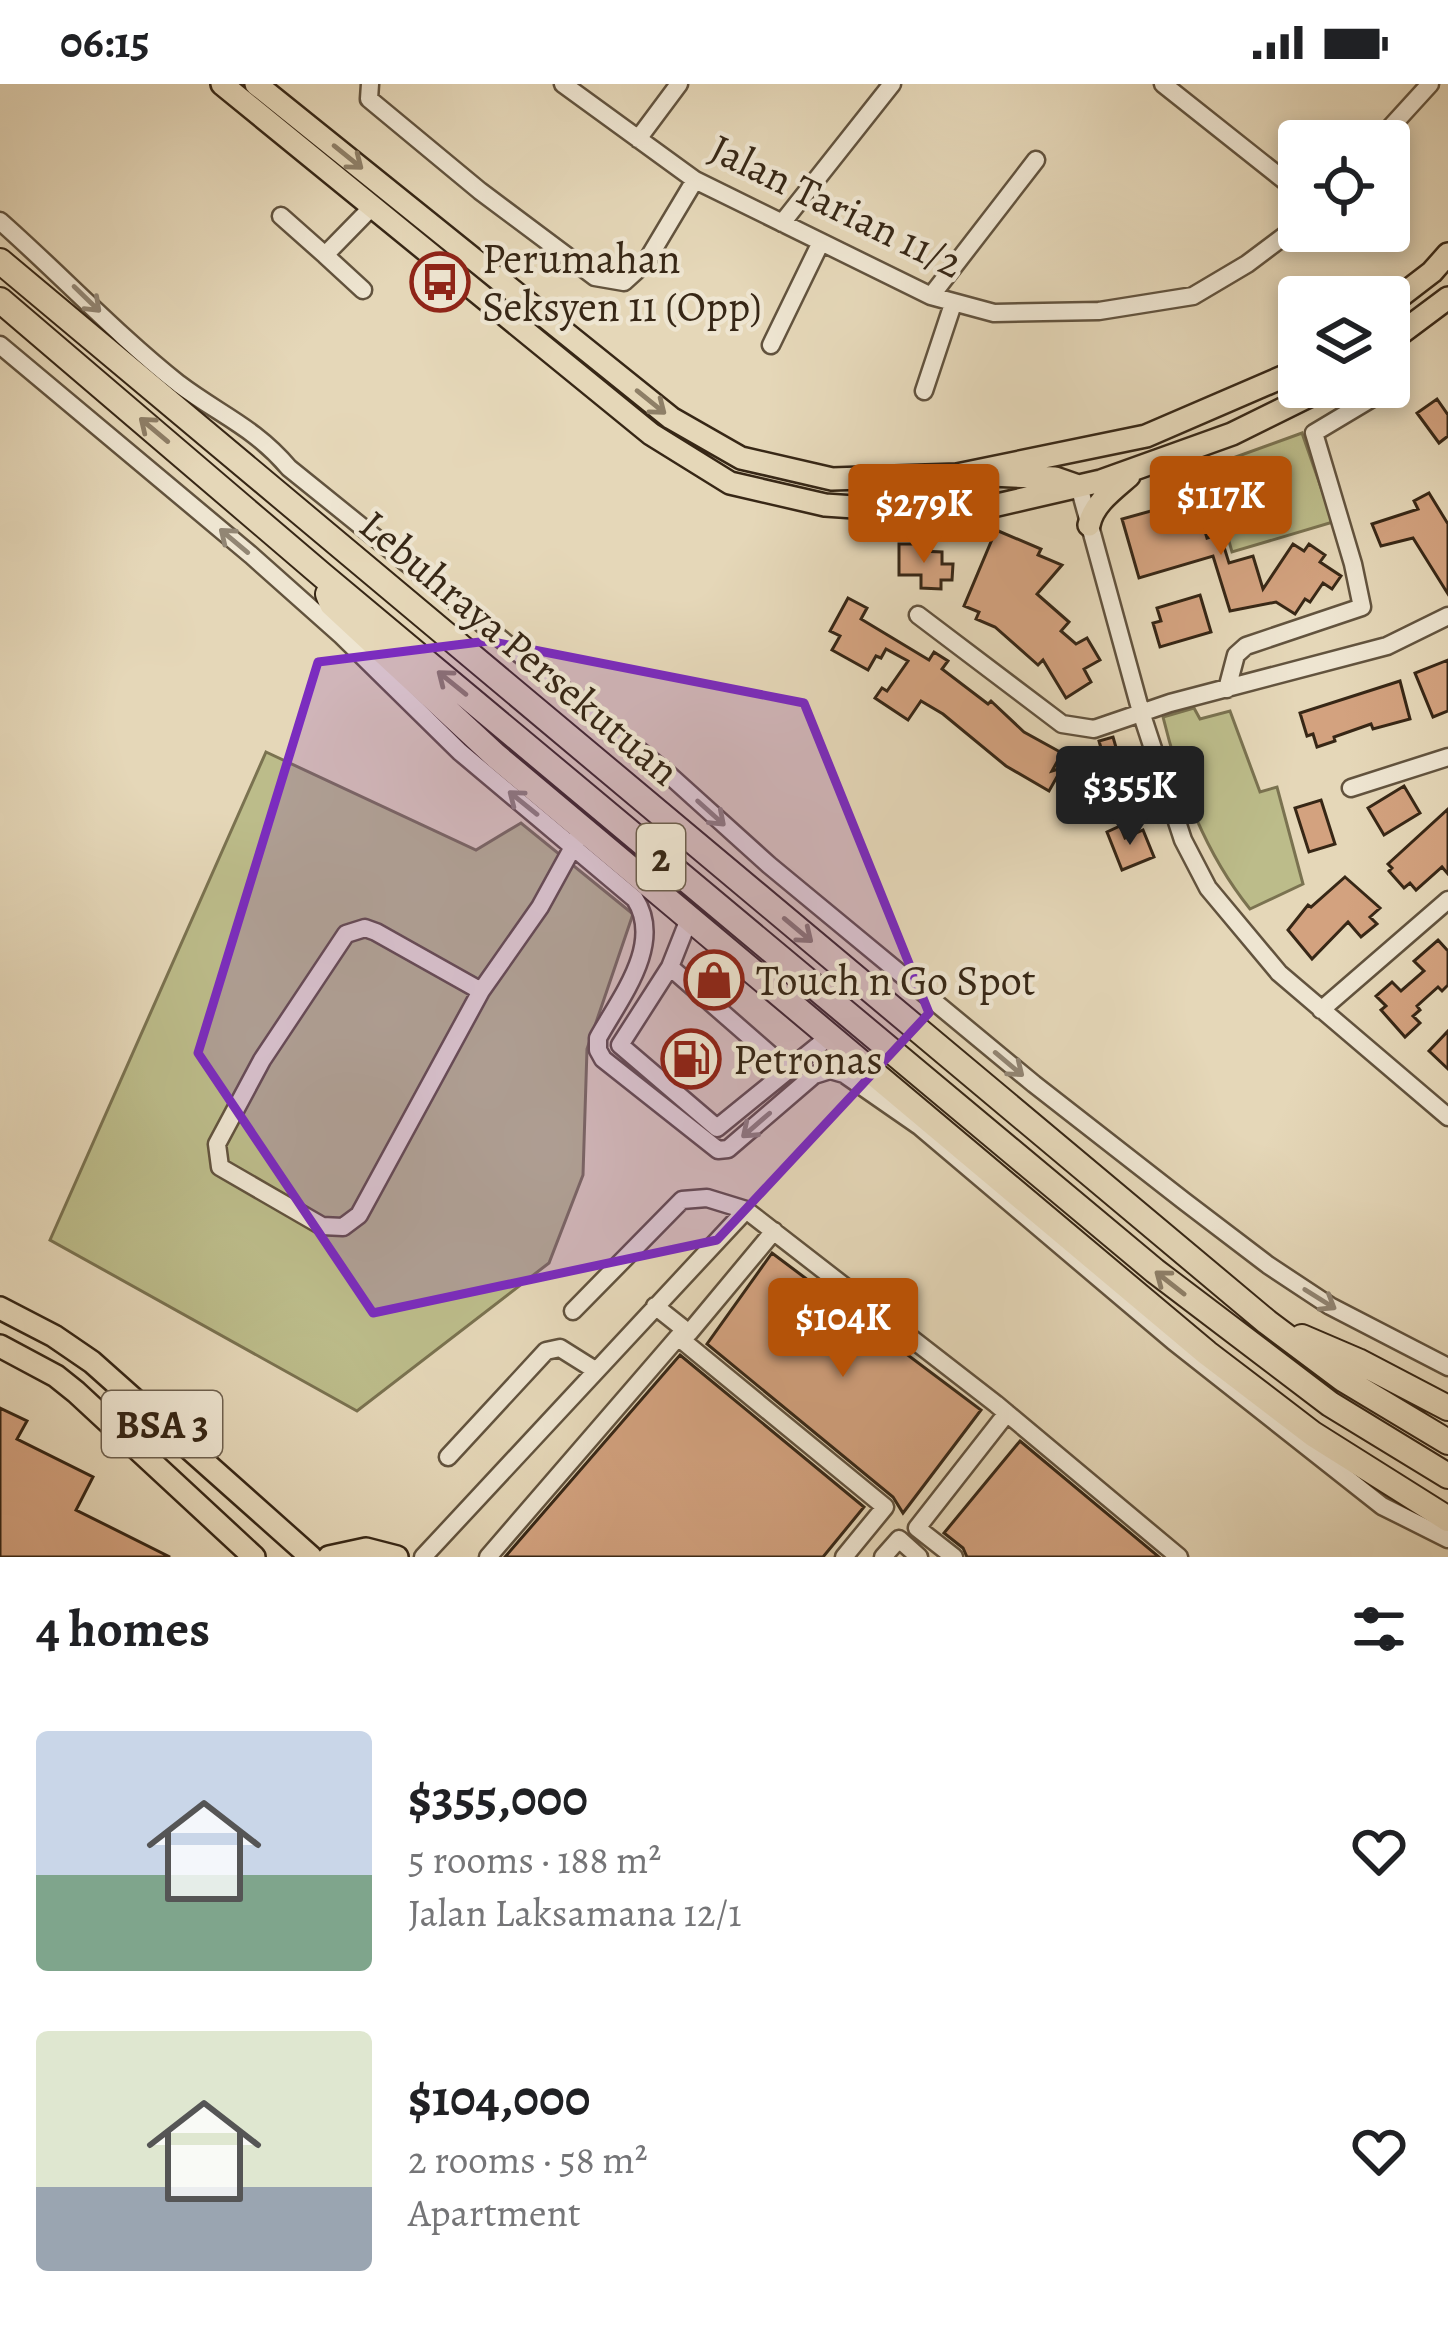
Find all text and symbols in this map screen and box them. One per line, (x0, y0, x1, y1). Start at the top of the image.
text: 06:15 (60, 11, 150, 73)
street label: Jalan Tarian 11/2 (701, 120, 973, 291)
map controls (1278, 120, 1410, 408)
button: locate (1278, 120, 1410, 252)
one-way arrow (331, 144, 363, 170)
place label: Perumahan Seksyen 11 (Opp) (482, 230, 762, 335)
bus stop icon: Perumahan Seksyen 11 (Opp) (409, 251, 471, 313)
button: layers (1278, 276, 1410, 408)
one-way arrow (72, 285, 101, 313)
one-way arrow (635, 388, 667, 415)
one-way arrow (139, 417, 170, 445)
pin: $117K (1137, 456, 1305, 558)
pin: $279K (840, 464, 1008, 566)
text: $117K (1177, 468, 1265, 521)
text: $279K (875, 476, 973, 529)
street label: Lebuhraya Persekutuan (348, 496, 692, 798)
one-way arrow (219, 529, 251, 555)
one-way arrow (436, 670, 468, 696)
pin: $355K (1046, 746, 1214, 848)
text: $355K (1083, 758, 1177, 811)
one-way arrow (508, 790, 539, 817)
one-way arrow (695, 799, 725, 826)
road number: 2 (637, 824, 685, 890)
one-way arrow (782, 915, 813, 943)
shop icon: Touch n Go Spot (683, 949, 745, 1011)
place label: Touch n Go Spot (756, 952, 1036, 1009)
fuel station icon: Petronas (660, 1028, 722, 1090)
place label: Petronas (733, 1031, 883, 1088)
one-way arrow (993, 1049, 1024, 1077)
one-way arrow (741, 1111, 771, 1138)
one-way arrow (1154, 1270, 1186, 1297)
pin: $104K (759, 1278, 927, 1380)
one-way arrow (1302, 1287, 1336, 1311)
text: $104K (795, 1290, 891, 1343)
road number: BSA 3 (102, 1391, 222, 1457)
text: 4 homes (36, 1594, 210, 1664)
icon: filters (1346, 1596, 1412, 1662)
text: $355,000 (408, 1763, 588, 1833)
icon: home (132, 1779, 276, 1923)
icon: heart (1346, 1818, 1412, 1884)
text: 5 rooms · 188 m² (408, 1833, 661, 1886)
text: Jalan Laksamana 12/1 (408, 1886, 742, 1939)
text: $104,000 (408, 2063, 590, 2133)
icon: home (132, 2079, 276, 2223)
icon: heart (1346, 2118, 1412, 2184)
text: 2 rooms · 58 m² (408, 2133, 648, 2186)
text: Apartment (408, 2186, 581, 2239)

